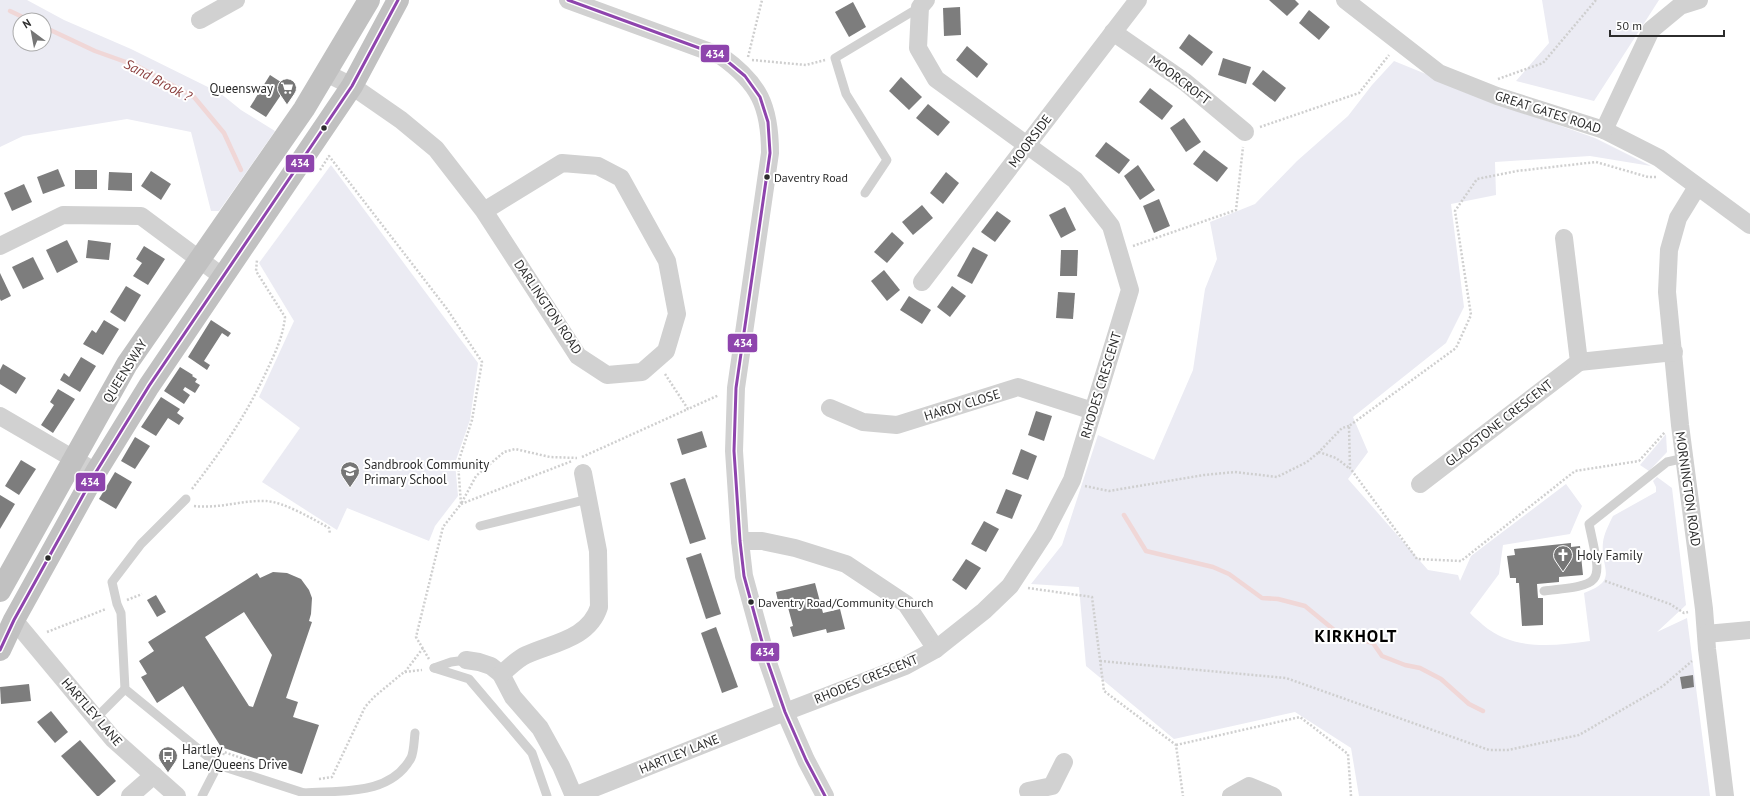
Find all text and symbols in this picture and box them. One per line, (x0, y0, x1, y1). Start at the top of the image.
north arrow (12, 12, 52, 52)
scale bar (1610, 12, 1724, 38)
text: N (20, 16, 33, 31)
text: 50 m (1616, 18, 1642, 33)
line badge: 434 (700, 44, 730, 63)
text: 434 (706, 47, 725, 61)
street label: MOORCROFT (1146, 51, 1214, 109)
water label: Sand Brook ? (121, 55, 196, 106)
supermarket icon: Queensway (276, 77, 298, 105)
place label: Queensway (209, 80, 273, 97)
street label: GREAT GATES ROAD (1493, 87, 1603, 137)
street label: MOORSIDE (1005, 111, 1055, 171)
unlabelled marker (319, 123, 329, 133)
line badge: 434 (285, 154, 315, 173)
text: 434 (291, 156, 310, 170)
place label: Daventry Road (774, 170, 848, 185)
marker: Daventry Road (762, 172, 772, 182)
street label: DARLINGTON ROAD (510, 257, 586, 357)
street label: RHODES CRESCENT (1077, 330, 1125, 440)
line badge: 434 (727, 333, 758, 353)
street label: QUEENSWAY (99, 336, 152, 406)
text: 434 (734, 336, 753, 350)
street label: GLADSTONE CRESCENT (1442, 376, 1556, 470)
street label: HARDY CLOSE (922, 385, 1002, 425)
street label: MORNINGTON ROAD (1672, 431, 1704, 547)
place label: Sandbrook Community Primary School (364, 456, 489, 488)
school or university icon: Sandbrook Community Primary School (339, 460, 361, 488)
line badge: 434 (75, 472, 106, 492)
text: 434 (81, 475, 100, 489)
church icon: Holy Family (1552, 544, 1574, 572)
place label: Holy Family (1577, 547, 1643, 564)
unlabelled marker (43, 553, 53, 563)
place label: Daventry Road/Community Church (758, 595, 933, 610)
marker: Daventry Road/Community Church (746, 597, 756, 607)
district label: KIRKHOLT (1315, 625, 1397, 647)
line badge: 434 (750, 642, 780, 662)
text: 434 (756, 645, 775, 659)
street label: RHODES CRESCENT (812, 650, 920, 708)
street label: HARTLEY LANE (58, 674, 126, 750)
street label: HARTLEY LANE (637, 730, 721, 778)
place label: Hartley Lane/Queens Drive (182, 741, 287, 773)
bus stop icon: Hartley Lane/Queens Drive (157, 745, 179, 773)

